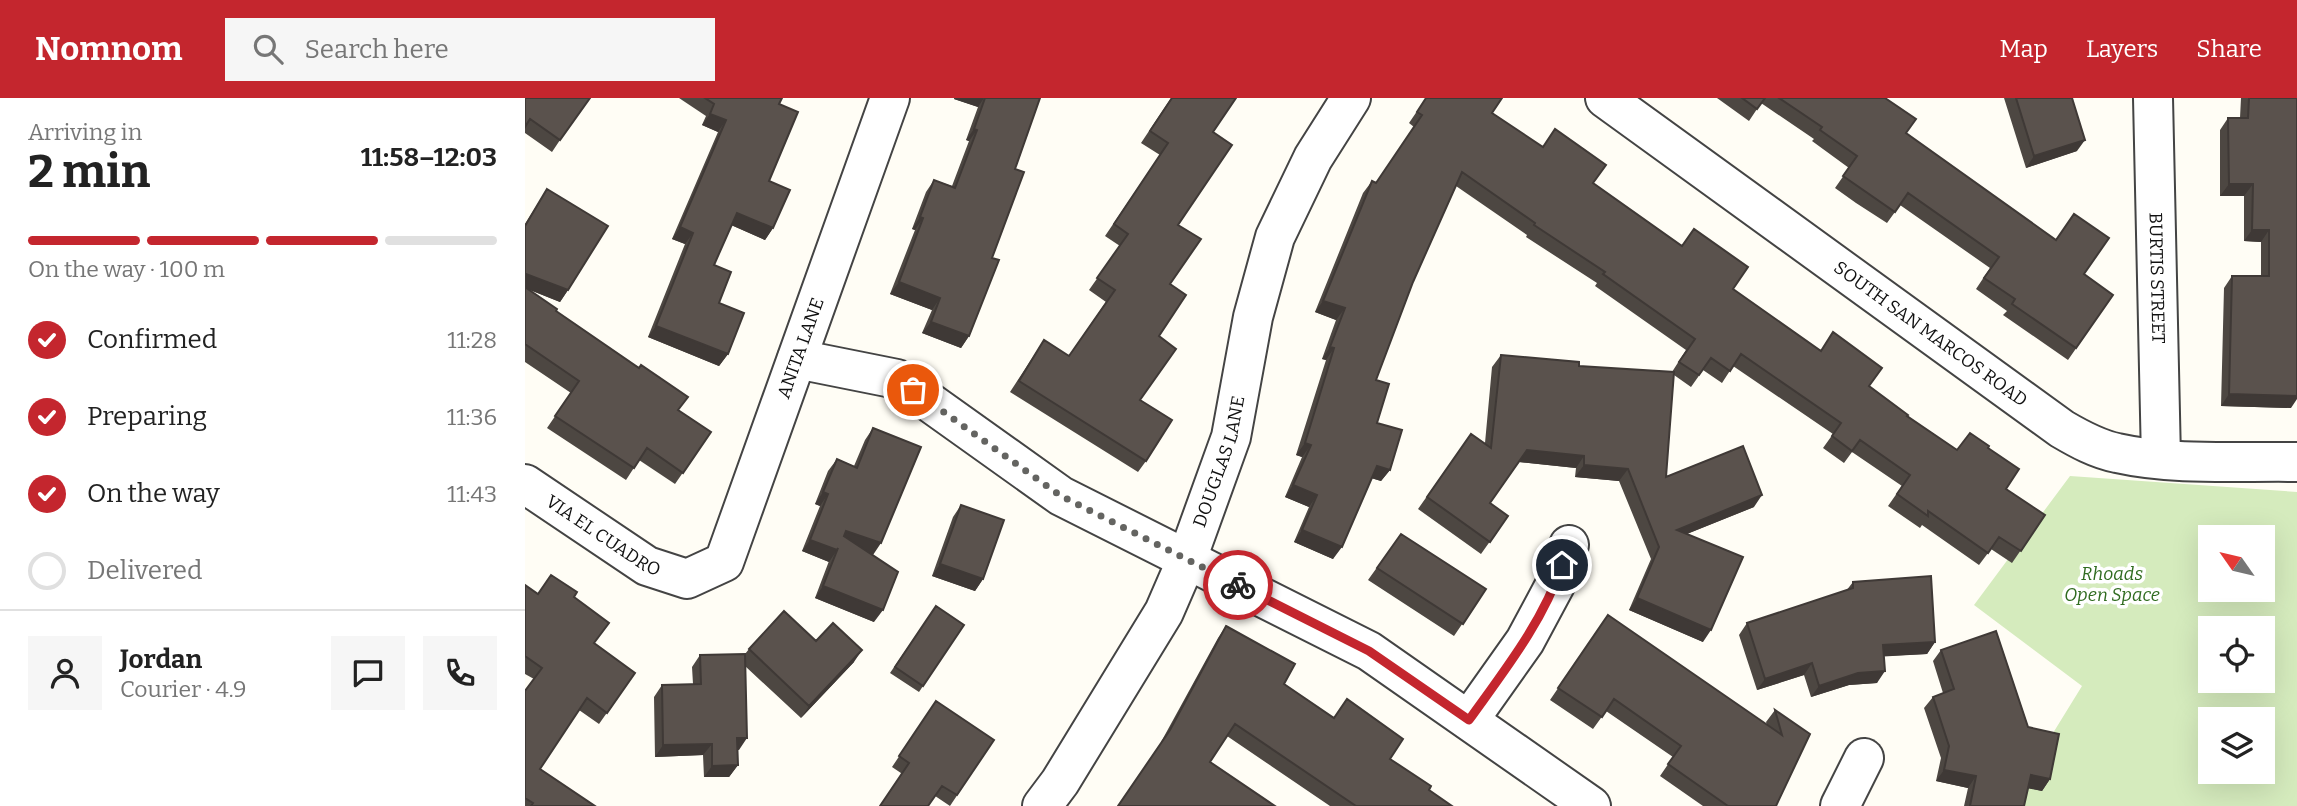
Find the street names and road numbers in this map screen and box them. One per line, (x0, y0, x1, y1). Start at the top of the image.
street label: BURTIS STREET (2145, 212, 2169, 344)
street label: SOUTH SAN MARCOS ROAD (1829, 256, 2032, 411)
street label: ANITA LANE (772, 295, 829, 401)
street label: DOUGLAS LANE (1188, 394, 1249, 530)
street label: VIA EL CUADRO (542, 490, 663, 581)

